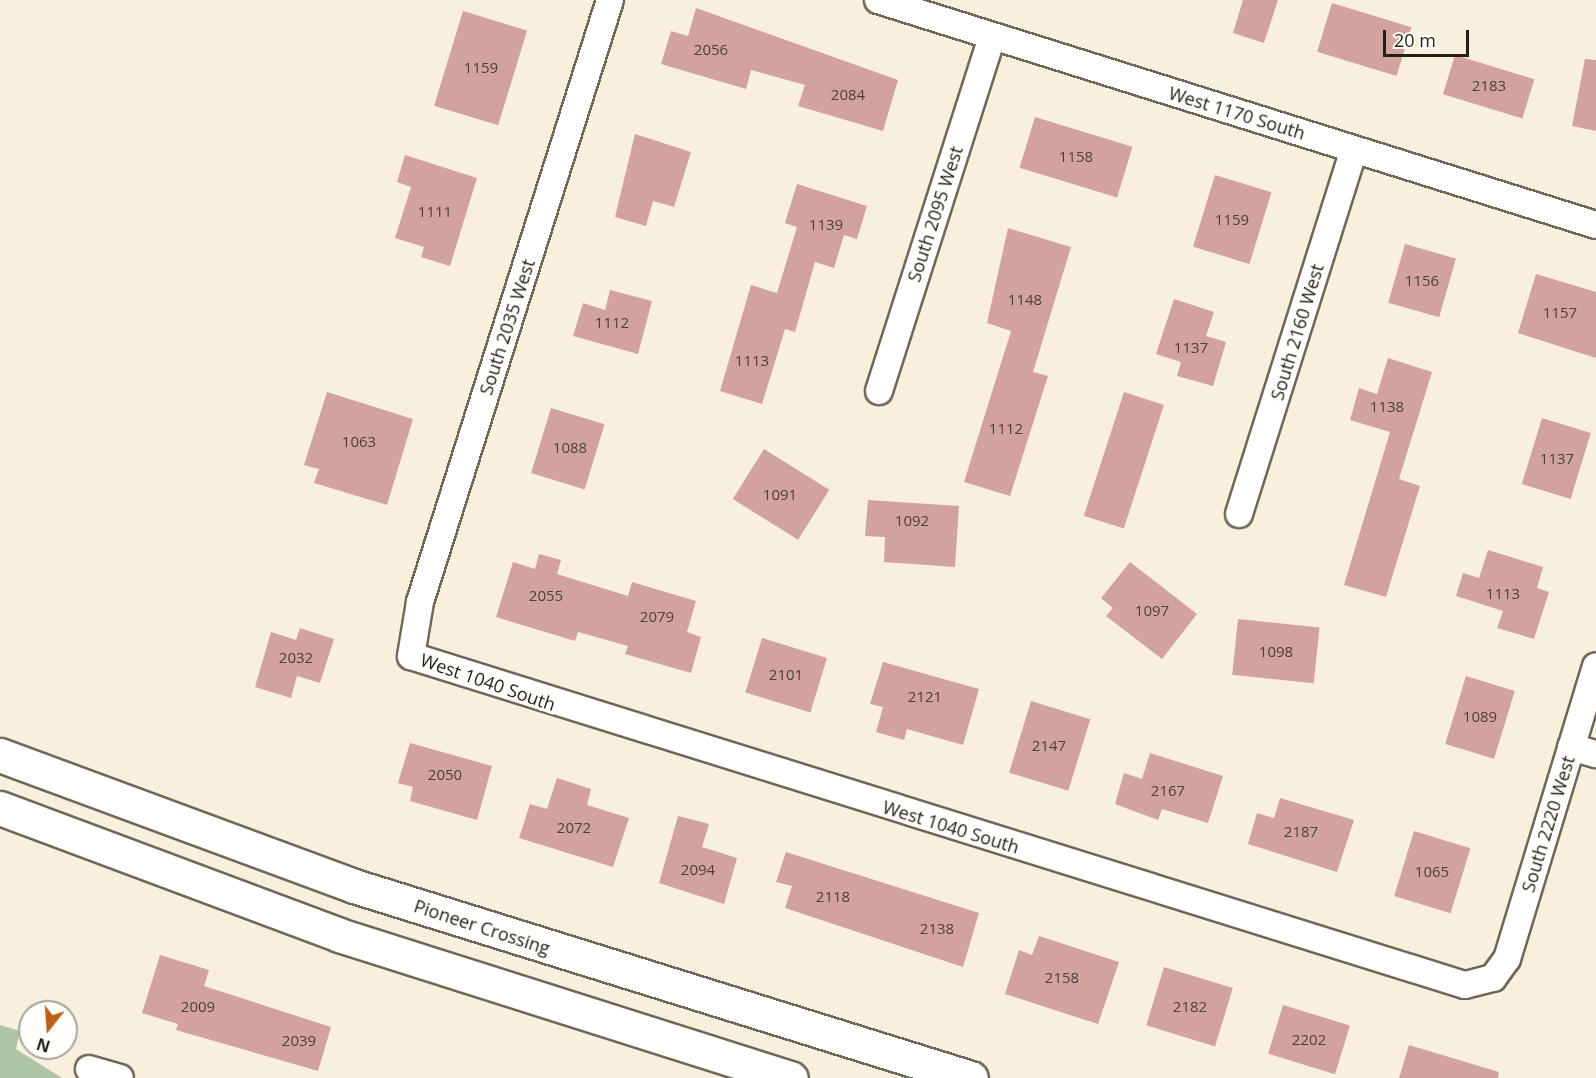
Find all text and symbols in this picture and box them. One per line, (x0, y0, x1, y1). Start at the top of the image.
scale bar (1386, 18, 1472, 56)
text: 20 m (1394, 28, 1436, 52)
house number: 2056 (694, 41, 728, 59)
house number: 1159 (464, 59, 498, 77)
house number: 2183 (1472, 77, 1506, 95)
street label: West 1170 South (1166, 82, 1308, 144)
house number: 2084 (831, 86, 865, 104)
street label: South 2095 West (903, 143, 967, 285)
house number: 1158 (1059, 148, 1093, 166)
house number: 1111 (418, 203, 452, 221)
house number: 1159 (1215, 211, 1249, 229)
house number: 1139 (809, 216, 843, 234)
street label: South 2035 West (475, 256, 539, 398)
street label: South 2160 West (1266, 261, 1328, 403)
house number: 1156 (1405, 272, 1439, 290)
house number: 1148 (1008, 291, 1042, 309)
house number: 1157 (1543, 304, 1577, 322)
house number: 1112 (595, 314, 629, 332)
house number: 1137 (1174, 339, 1208, 357)
house number: 1113 (735, 352, 769, 370)
house number: 1138 (1370, 398, 1404, 416)
house number: 1112 (989, 420, 1023, 438)
house number: 1063 (342, 433, 376, 451)
house number: 1088 (553, 439, 587, 457)
house number: 1137 (1540, 450, 1574, 468)
house number: 1091 (763, 486, 797, 504)
house number: 1092 (895, 512, 929, 530)
house number: 1113 (1486, 585, 1520, 603)
house number: 2055 (529, 587, 563, 605)
house number: 1097 (1135, 602, 1169, 620)
house number: 2079 (640, 608, 674, 626)
house number: 1098 (1259, 643, 1293, 661)
house number: 2032 (279, 649, 313, 667)
street label: West 1040 South (418, 649, 558, 715)
house number: 2101 (769, 666, 803, 684)
house number: 2121 (908, 688, 942, 706)
house number: 1089 (1463, 708, 1497, 726)
house number: 2147 (1032, 737, 1066, 755)
street label: South 2220 West (1517, 753, 1579, 895)
house number: 2050 (428, 766, 462, 784)
house number: 2167 (1151, 782, 1185, 800)
street label: West 1040 South (880, 796, 1022, 858)
house number: 2072 (557, 819, 591, 837)
house number: 2187 (1284, 823, 1318, 841)
house number: 2094 (681, 861, 715, 879)
house number: 1065 (1415, 863, 1449, 881)
house number: 2118 (816, 888, 850, 906)
street label: Pioneer Crossing (411, 895, 553, 959)
house number: 2138 (920, 920, 954, 938)
house number: 2158 (1045, 969, 1079, 987)
house number: 2009 (181, 998, 215, 1016)
house number: 2182 (1173, 998, 1207, 1016)
north arrow (18, 1000, 78, 1060)
house number: 2202 (1292, 1031, 1326, 1049)
house number: 2039 (282, 1032, 316, 1050)
text: N (34, 1033, 53, 1058)

